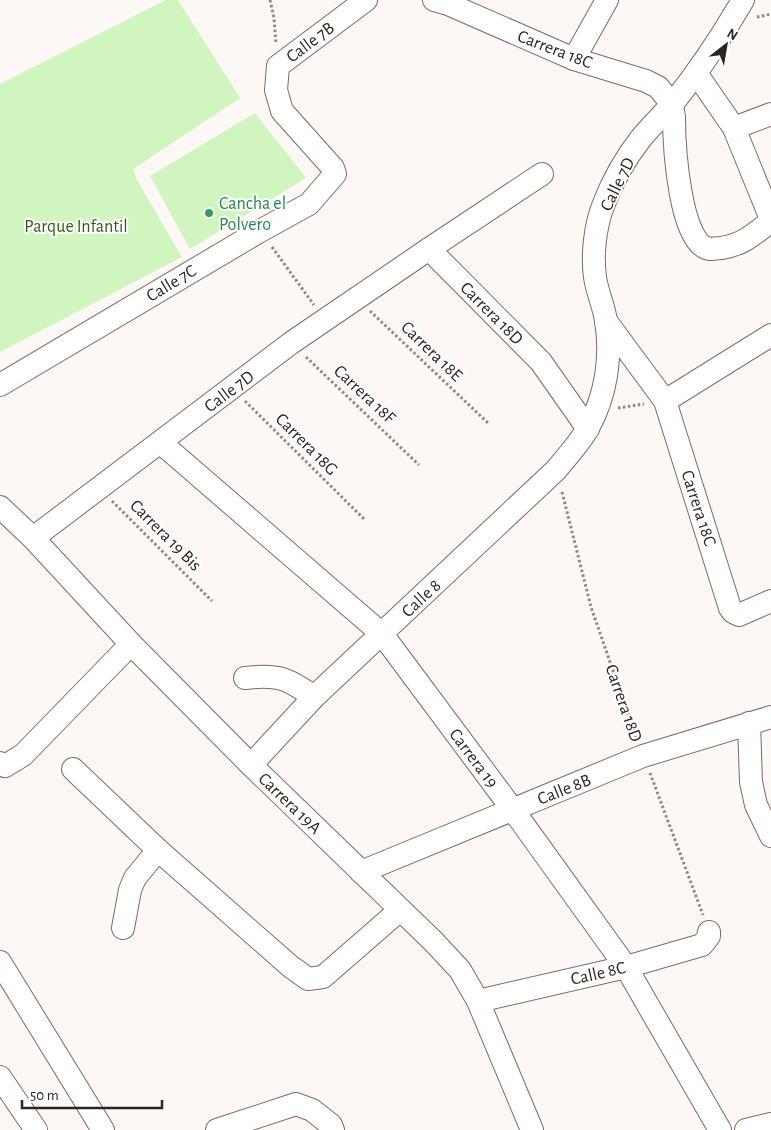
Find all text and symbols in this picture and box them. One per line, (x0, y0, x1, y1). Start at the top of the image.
street label: Calle 7B (283, 19, 338, 67)
north arrow (701, 20, 751, 70)
text: N (724, 26, 740, 43)
street label: Carrera 18C (515, 27, 594, 72)
street label: Calle 7D (597, 155, 638, 214)
place label: Cancha el Polvero (219, 195, 286, 234)
marker: Cancha el Polvero (203, 207, 215, 219)
park label: Parque Infantil (24, 218, 128, 236)
street label: Calle 7C (143, 262, 200, 306)
street label: Carrera 18D (456, 279, 526, 349)
street label: Carrera 18E (397, 318, 466, 385)
street label: Carrera 18F (330, 362, 399, 428)
street label: Calle 7D (201, 367, 258, 416)
street label: Carrera 18G (272, 410, 341, 479)
street label: Carrera 18C (677, 468, 719, 548)
street label: Carrera 19 Bis (126, 497, 204, 575)
street label: Calle 8 (399, 576, 445, 621)
street label: Carrera 18D (601, 662, 645, 744)
street label: Carrera 19 (445, 726, 501, 792)
street label: Carrera 19A (254, 770, 325, 838)
street label: Calle 8B (535, 771, 594, 809)
street label: Calle 8C (569, 959, 627, 989)
scale bar (22, 1078, 162, 1110)
text: 50 m (30, 1088, 59, 1103)

